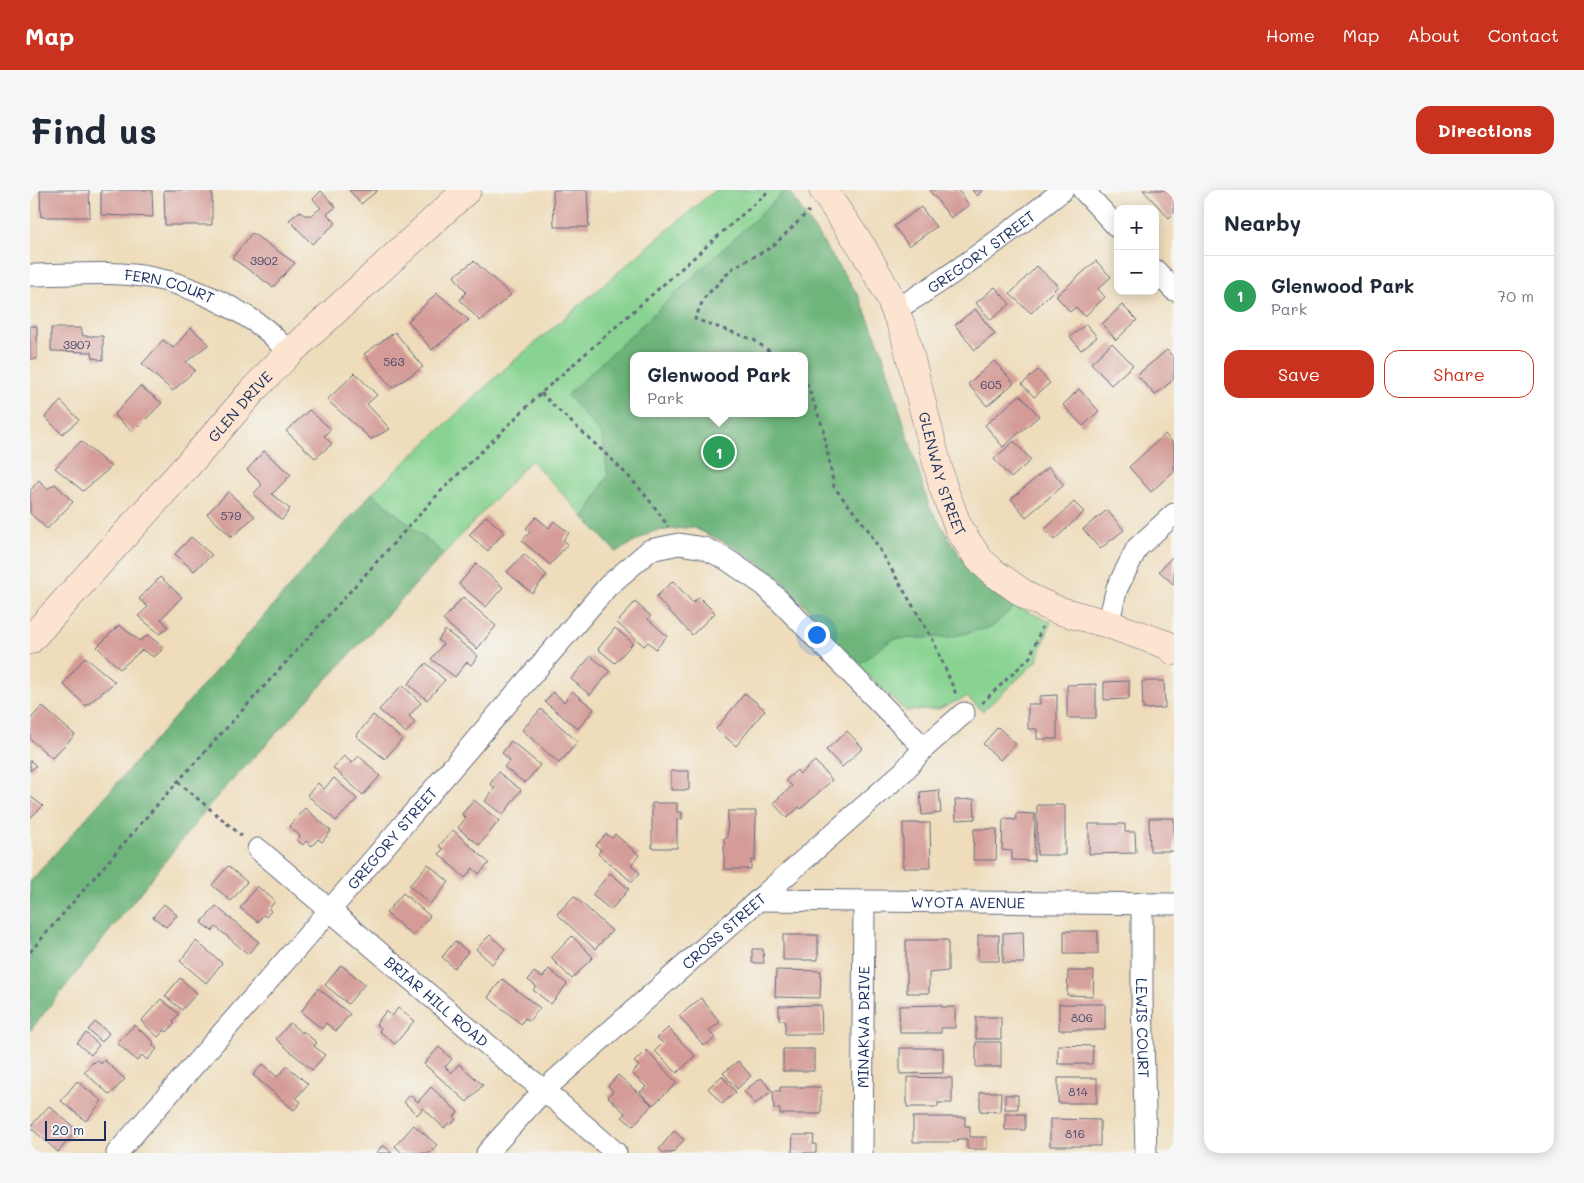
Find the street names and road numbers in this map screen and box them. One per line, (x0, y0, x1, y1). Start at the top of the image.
street label: GREGORY STREET (923, 206, 1039, 297)
street label: FERN COURT (124, 264, 218, 308)
street label: GLEN DRIVE (203, 366, 277, 446)
street label: GLENWAY STREET (914, 410, 971, 540)
street label: GREGORY STREET (342, 783, 441, 893)
street label: CROSS STREET (677, 888, 770, 973)
street label: WYOTA AVENUE (911, 891, 1026, 913)
street label: BRIAR HILL ROAD (381, 951, 493, 1051)
street label: MINAKWA DRIVE (853, 965, 873, 1088)
street label: LEWIS COURT (1132, 978, 1154, 1078)

